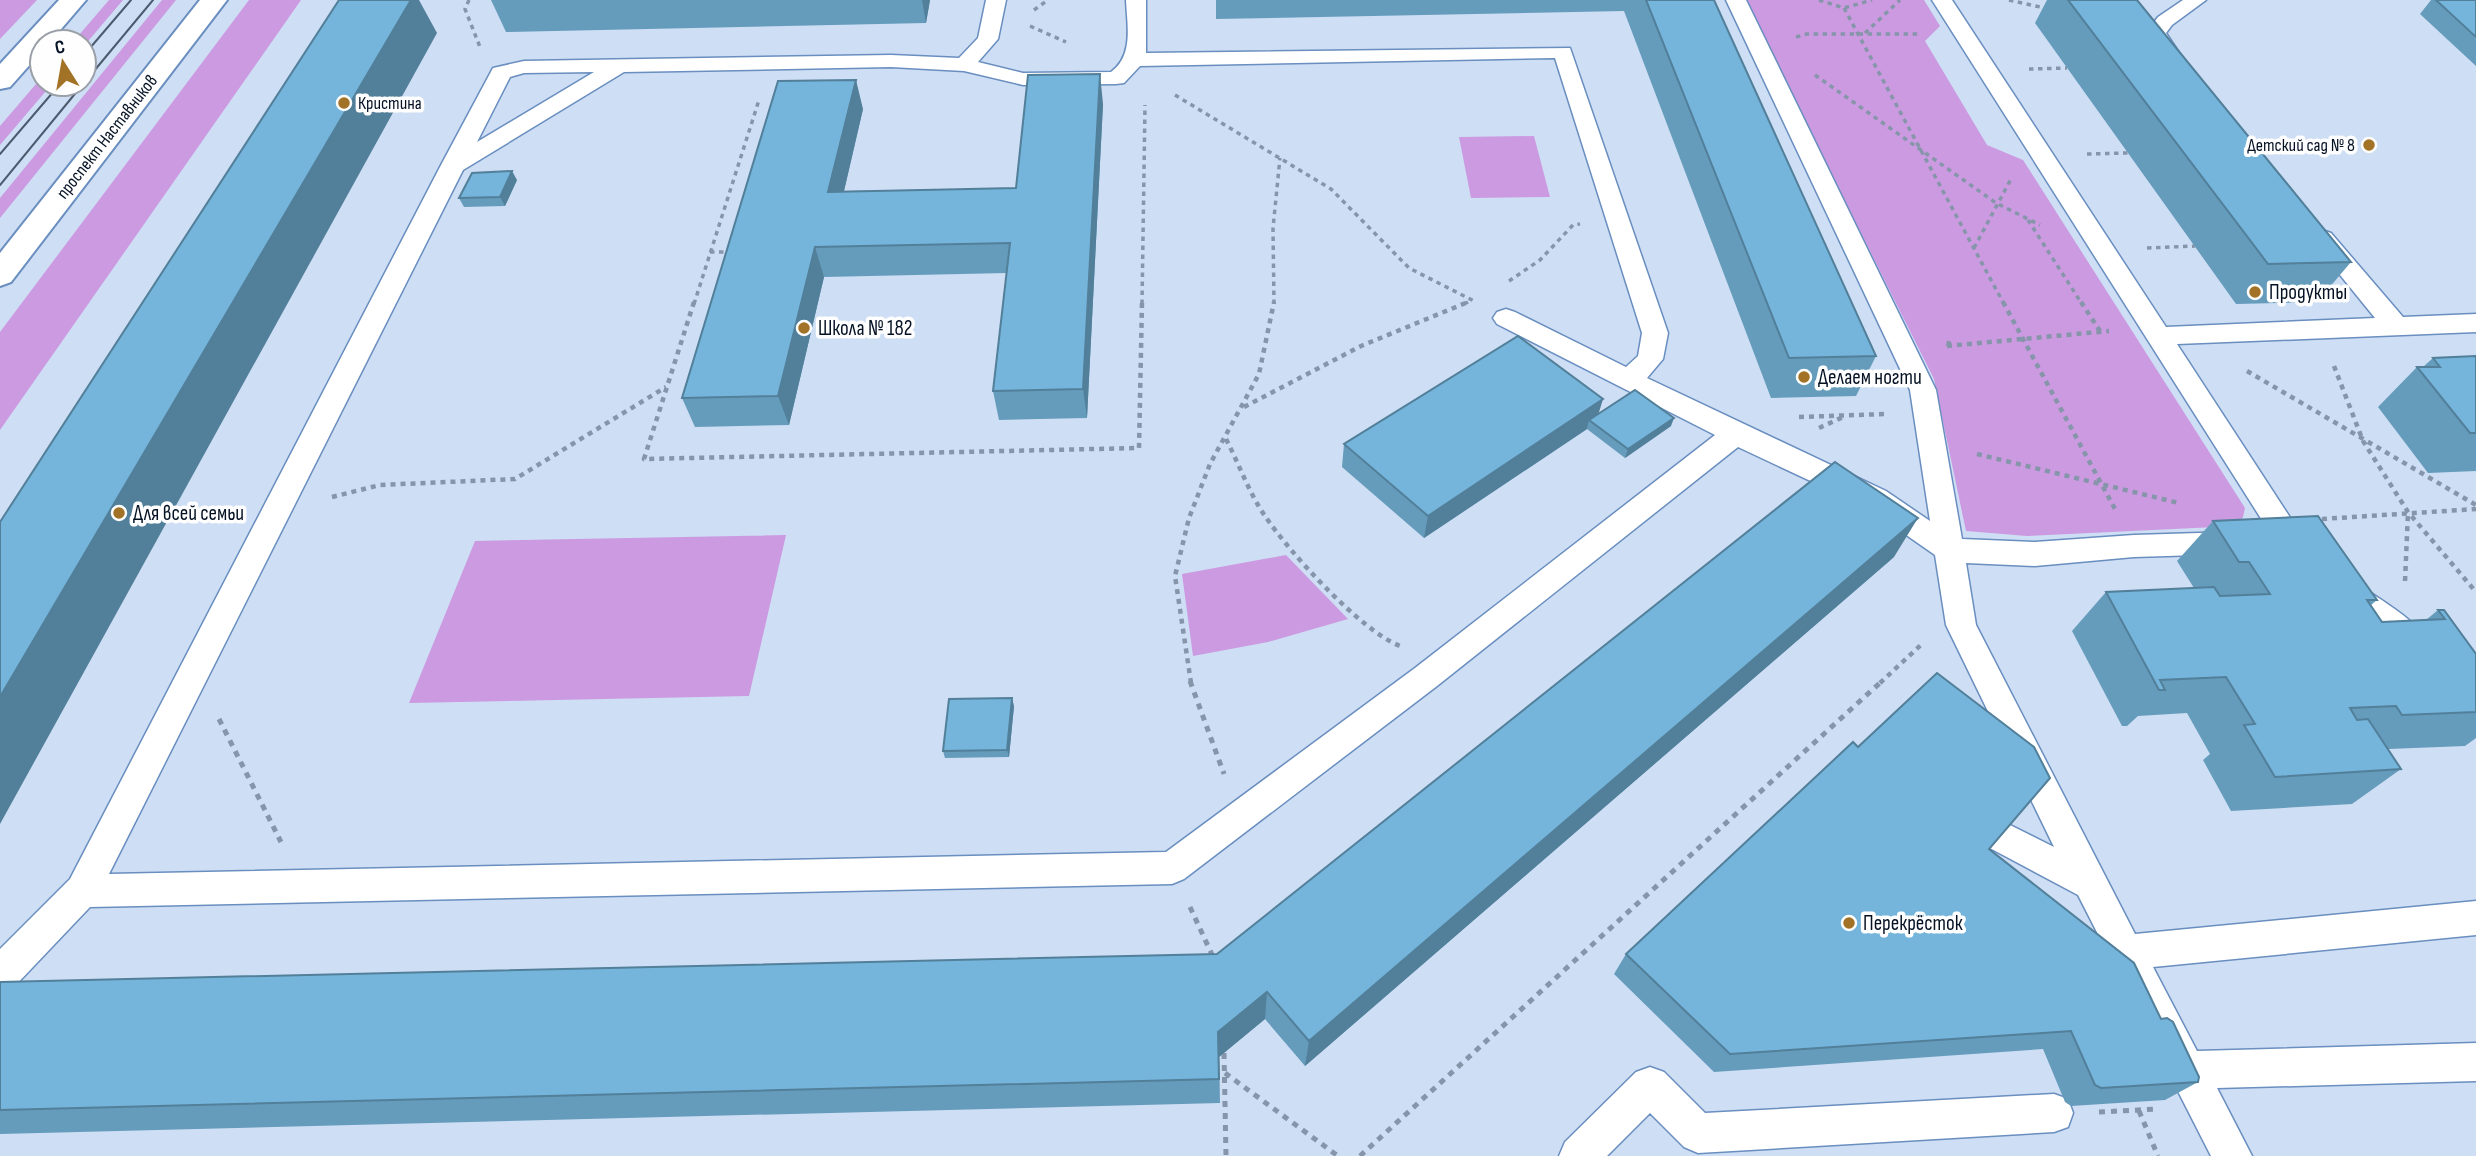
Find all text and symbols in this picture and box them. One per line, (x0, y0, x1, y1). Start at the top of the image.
north arrow (28, 28, 98, 98)
text: С (53, 36, 67, 60)
street label: проспект Наставников (52, 71, 162, 203)
place label: Кристина (358, 93, 422, 114)
marker: Кристина (336, 95, 352, 111)
place label: Детский сад № 8 (2247, 135, 2355, 156)
marker: Детский сад № 8 (2361, 137, 2377, 153)
place label: Продукты (2269, 280, 2347, 305)
marker: Продукты (2247, 284, 2263, 300)
place label: Школа № 182 (818, 316, 913, 341)
marker: Школа № 182 (796, 320, 812, 336)
place label: Делаем ногти (1818, 365, 1922, 390)
marker: Делаем ногти (1796, 369, 1812, 385)
place label: Для всей семьи (133, 501, 244, 526)
marker: Для всей семьи (111, 505, 127, 521)
place label: Перекрёсток (1863, 911, 1963, 936)
marker: Перекрёсток (1841, 915, 1857, 931)

